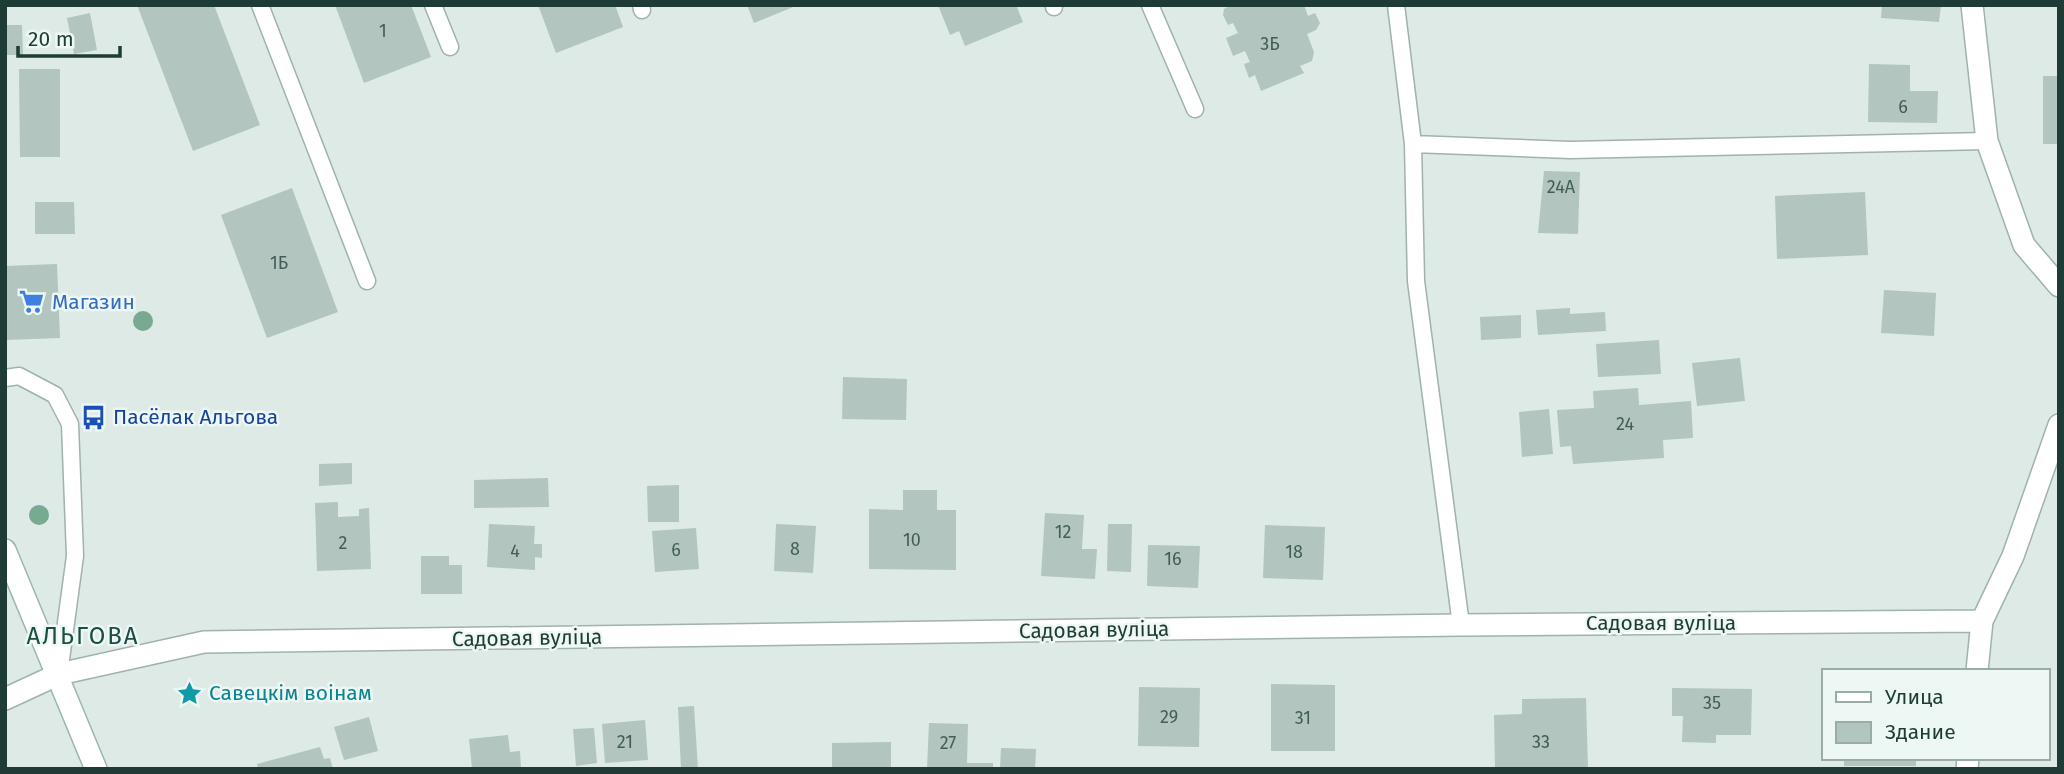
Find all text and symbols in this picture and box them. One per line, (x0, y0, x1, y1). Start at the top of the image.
scale bar (18, 14, 119, 58)
house number: 1 (379, 20, 387, 42)
text: 20 m (28, 26, 74, 52)
house number: 3Б (1260, 33, 1280, 55)
house number: 6 (1898, 96, 1908, 118)
house number: 24А (1547, 176, 1576, 198)
house number: 1Б (270, 252, 288, 274)
supermarket icon: Магазин (18, 288, 46, 316)
place label: Магазин (52, 289, 135, 315)
bus stop icon: Пасёлак Альгова (79, 403, 107, 431)
place label: Пасёлак Альгова (113, 404, 278, 430)
house number: 24 (1616, 413, 1634, 435)
house number: 12 (1055, 521, 1071, 543)
house number: 10 (903, 529, 921, 551)
house number: 2 (339, 532, 348, 554)
house number: 8 (790, 538, 800, 560)
house number: 6 (671, 539, 681, 561)
house number: 4 (510, 540, 520, 562)
house number: 18 (1285, 541, 1303, 563)
house number: 16 (1164, 548, 1182, 570)
street label: Садовая вуліца (1586, 610, 1736, 636)
street label: Садовая вуліца (1019, 616, 1169, 644)
district label: АЛЬГОВА (27, 622, 139, 650)
street label: Садовая вуліца (452, 624, 602, 652)
legend (1822, 669, 2050, 760)
place icon: Савецкім воінам (175, 679, 203, 707)
place label: Савецкім воінам (209, 680, 372, 706)
text: Улица (1885, 684, 1944, 710)
house number: 35 (1703, 692, 1721, 714)
house number: 29 (1160, 706, 1178, 728)
house number: 31 (1295, 707, 1311, 729)
text: Здание (1885, 719, 1956, 745)
house number: 21 (617, 731, 633, 753)
house number: 33 (1532, 731, 1550, 753)
house number: 27 (940, 732, 956, 754)

